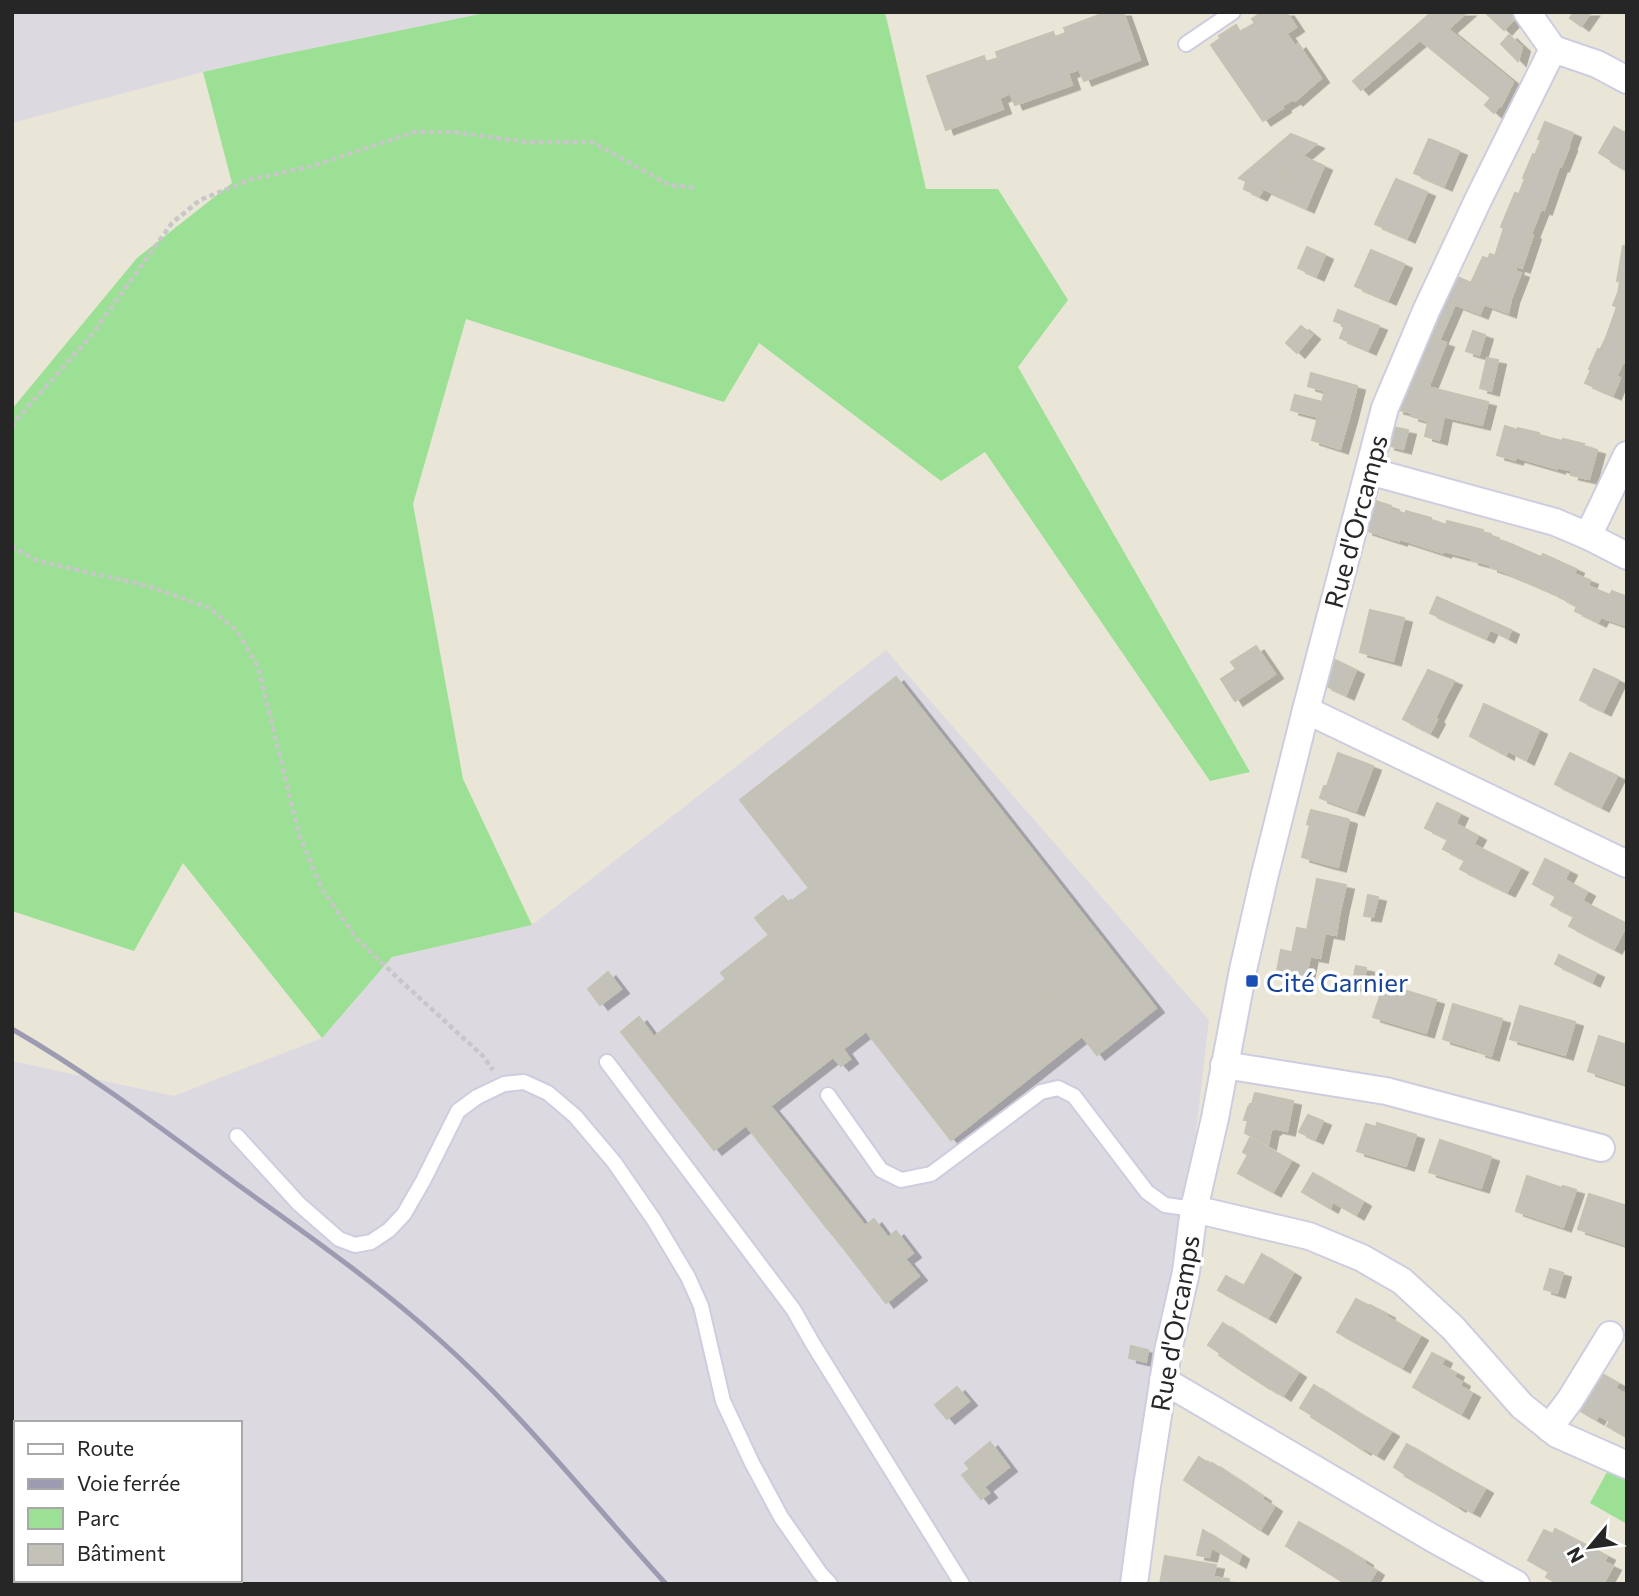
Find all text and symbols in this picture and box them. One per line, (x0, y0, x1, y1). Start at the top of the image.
street label: Rue d'Orcamps (1317, 431, 1393, 611)
place label: Cité Garnier (1266, 966, 1408, 997)
marker: Cité Garnier (1244, 973, 1260, 989)
street label: Rue d'Orcamps (1143, 1233, 1205, 1413)
legend (14, 1421, 242, 1582)
text: Route (77, 1435, 134, 1460)
text: Voie ferrée (77, 1470, 180, 1495)
text: Parc (77, 1505, 120, 1530)
north arrow (1555, 1512, 1625, 1582)
text: Bâtiment (77, 1540, 166, 1565)
text: N (1561, 1544, 1588, 1567)

